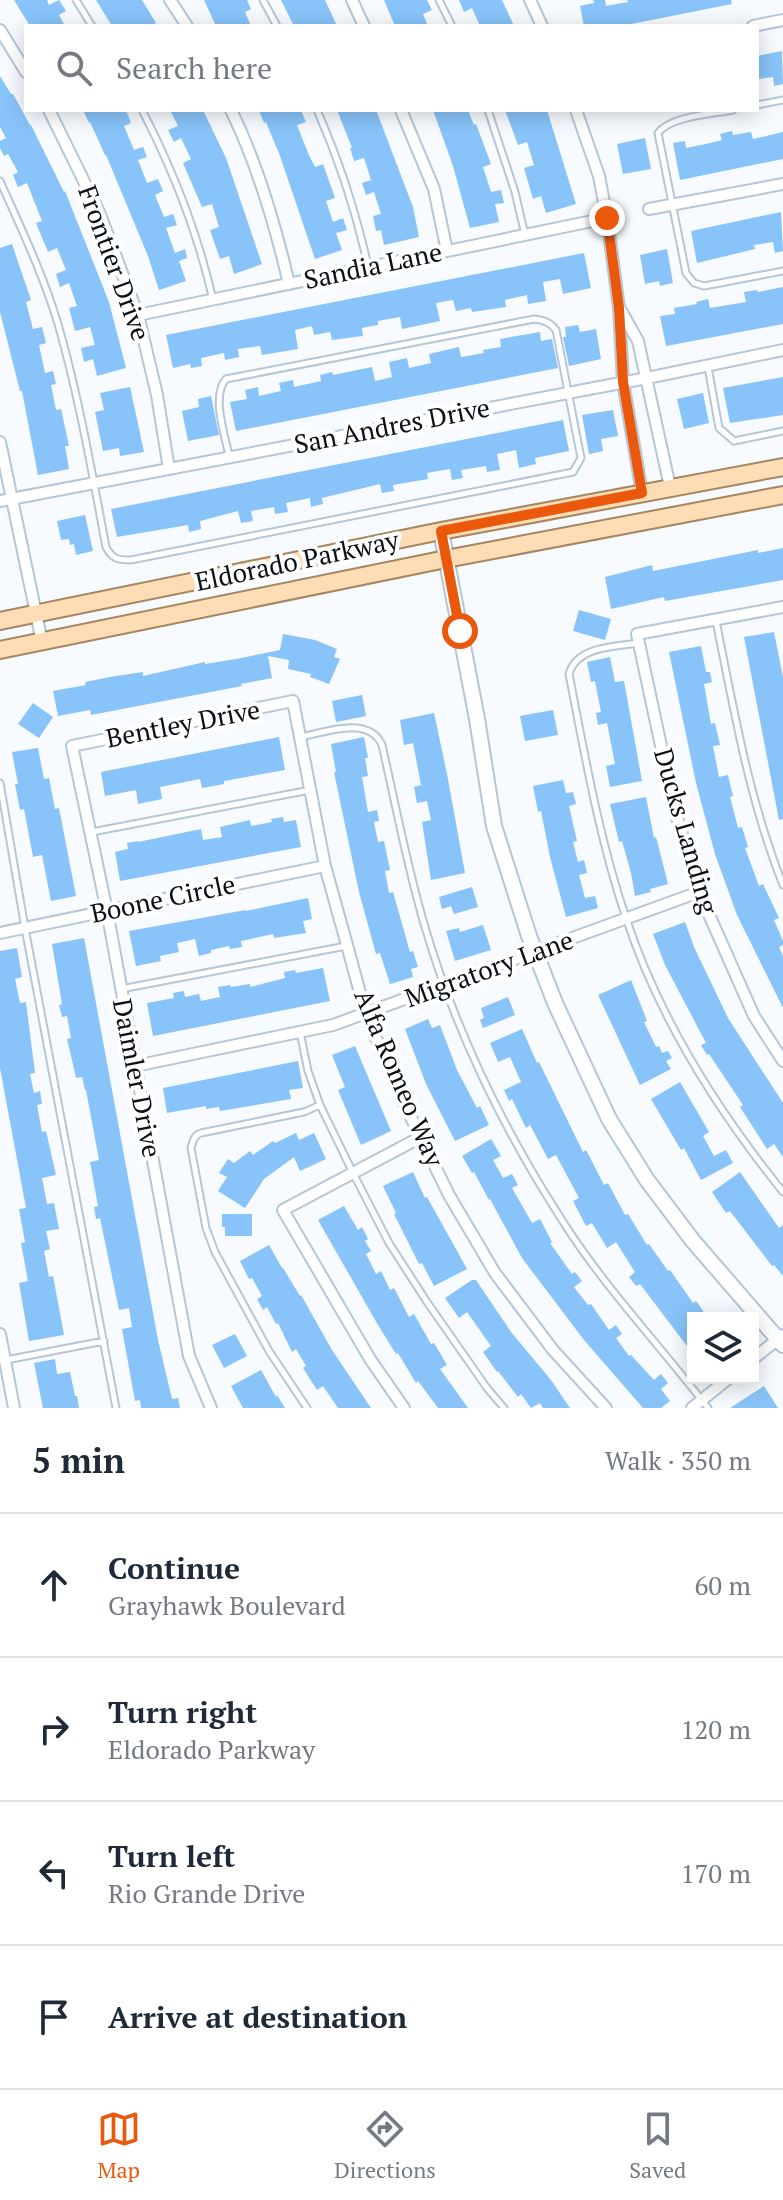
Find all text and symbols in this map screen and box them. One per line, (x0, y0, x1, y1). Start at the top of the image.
search box (24, 24, 759, 112)
icon: search (52, 46, 96, 90)
text: Search here (116, 48, 272, 88)
street label: Frontier Drive (71, 180, 159, 345)
route end (589, 200, 625, 236)
street label: Sandia Lane (301, 234, 445, 296)
street label: San Andres Drive (291, 389, 493, 461)
street label: Eldorado Parkway (192, 522, 402, 598)
route start (442, 613, 478, 649)
street label: Bentley Drive (103, 691, 263, 755)
street label: Ducks Landing (647, 744, 727, 918)
street label: Boone Circle (87, 866, 238, 930)
street label: Migratory Lane (400, 922, 578, 1014)
street label: Alfa Romeo Way (347, 984, 453, 1172)
street label: Daimler Drive (106, 996, 170, 1160)
map controls (687, 1312, 759, 1384)
button: layers (687, 1312, 759, 1384)
text: 5 min (32, 1438, 125, 1483)
text: Walk · 350 m (605, 1443, 751, 1477)
text: Continue (108, 1548, 240, 1588)
icon: ahead (32, 1563, 76, 1607)
text: 60 m (695, 1568, 751, 1602)
text: Grayhawk Boulevard (108, 1588, 346, 1622)
text: Turn right (108, 1692, 257, 1732)
icon: right (32, 1707, 76, 1751)
text: 120 m (681, 1712, 751, 1746)
text: Eldorado Parkway (108, 1732, 315, 1766)
text: Turn left (108, 1836, 235, 1876)
icon: left (32, 1851, 76, 1895)
text: 170 m (681, 1856, 751, 1890)
text: Rio Grande Drive (108, 1876, 305, 1910)
icon: arrive (32, 1995, 76, 2039)
text: Arrive at destination (108, 1997, 407, 2037)
tab: Map (97, 2107, 141, 2184)
tab: Directions (334, 2107, 436, 2184)
tab: Saved (629, 2107, 686, 2184)

